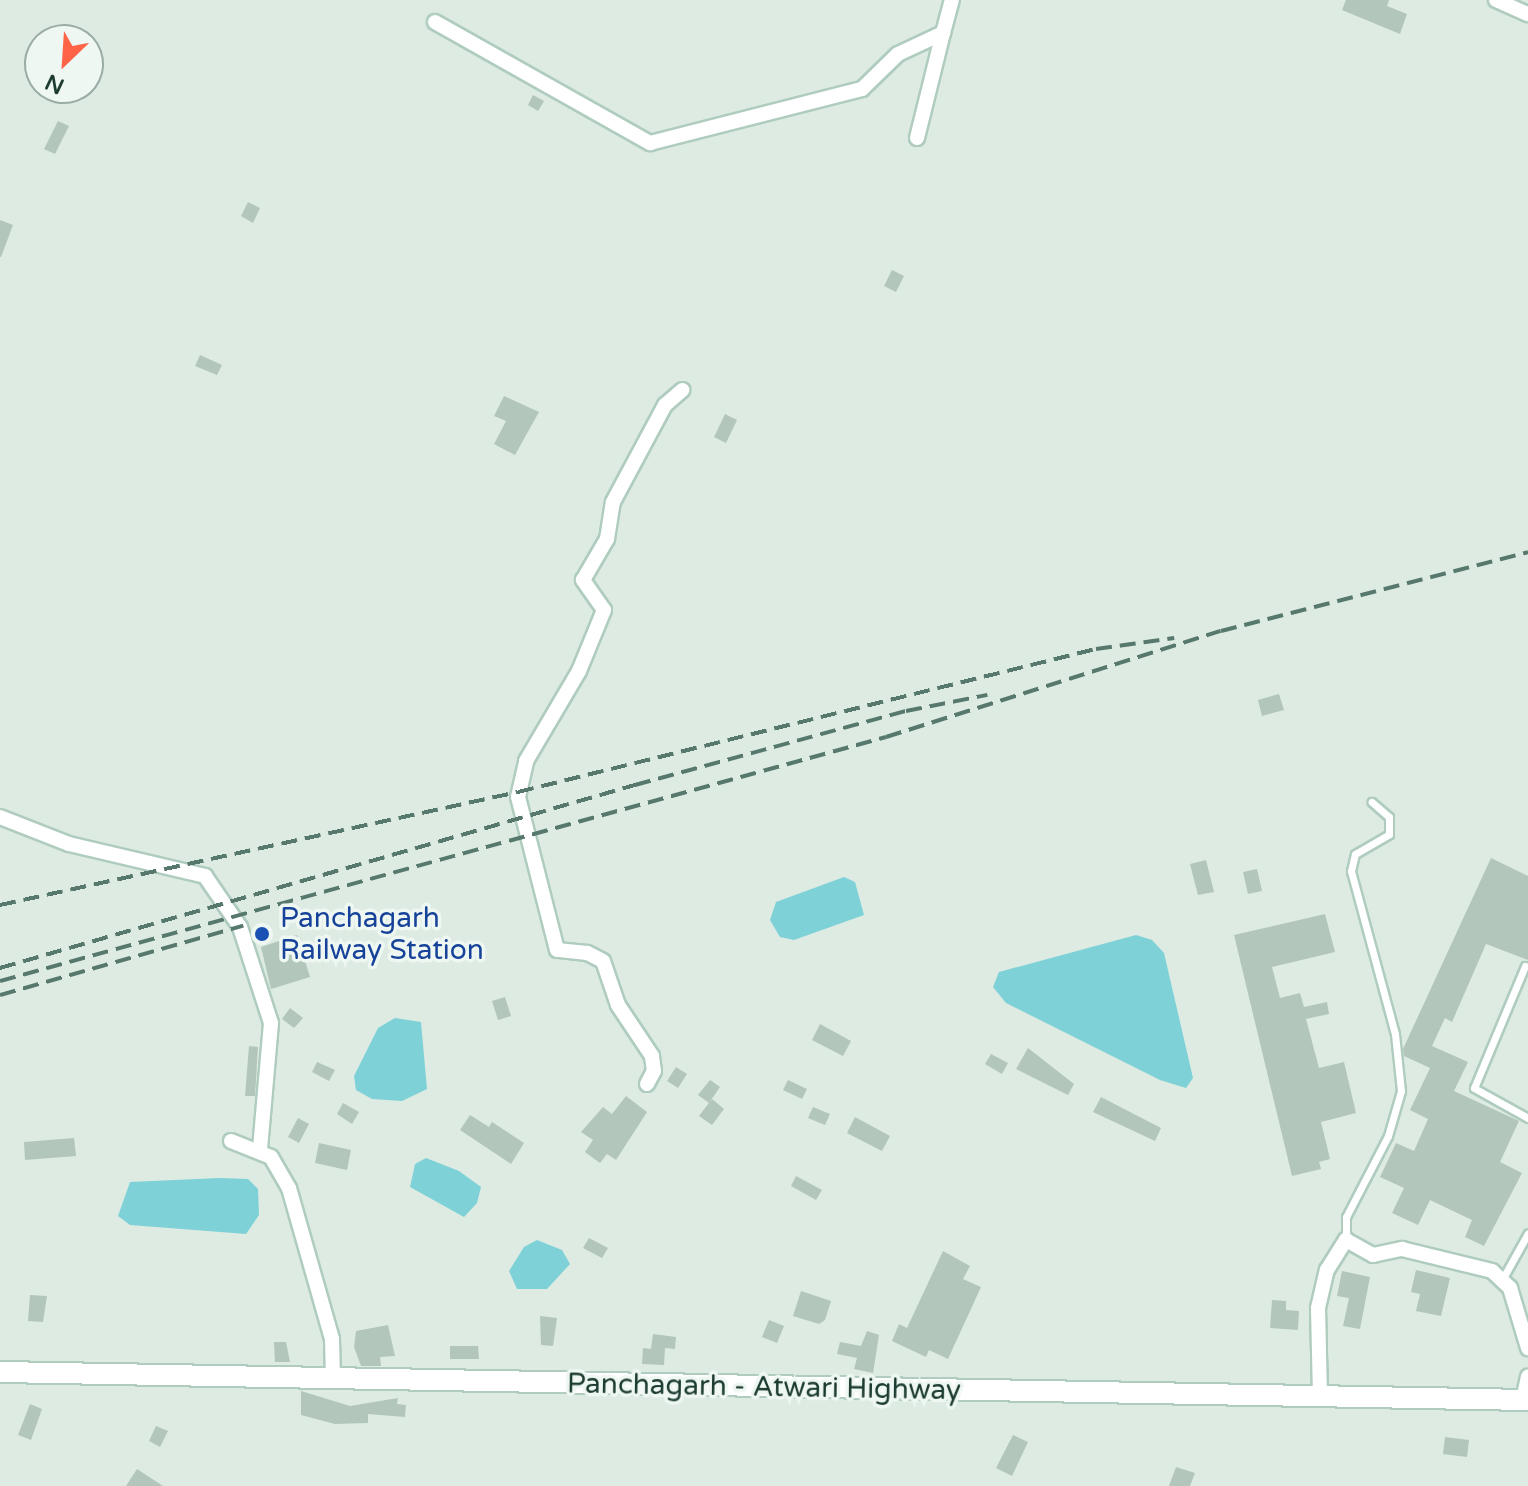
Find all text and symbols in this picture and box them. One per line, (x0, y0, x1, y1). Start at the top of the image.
north arrow (24, 24, 104, 104)
text: N (41, 68, 68, 99)
place label: Panchagarh Railway Station (280, 901, 484, 967)
marker: Panchagarh Railway Station (251, 923, 273, 945)
street label: Panchagarh - Atwari Highway (567, 1367, 961, 1407)

